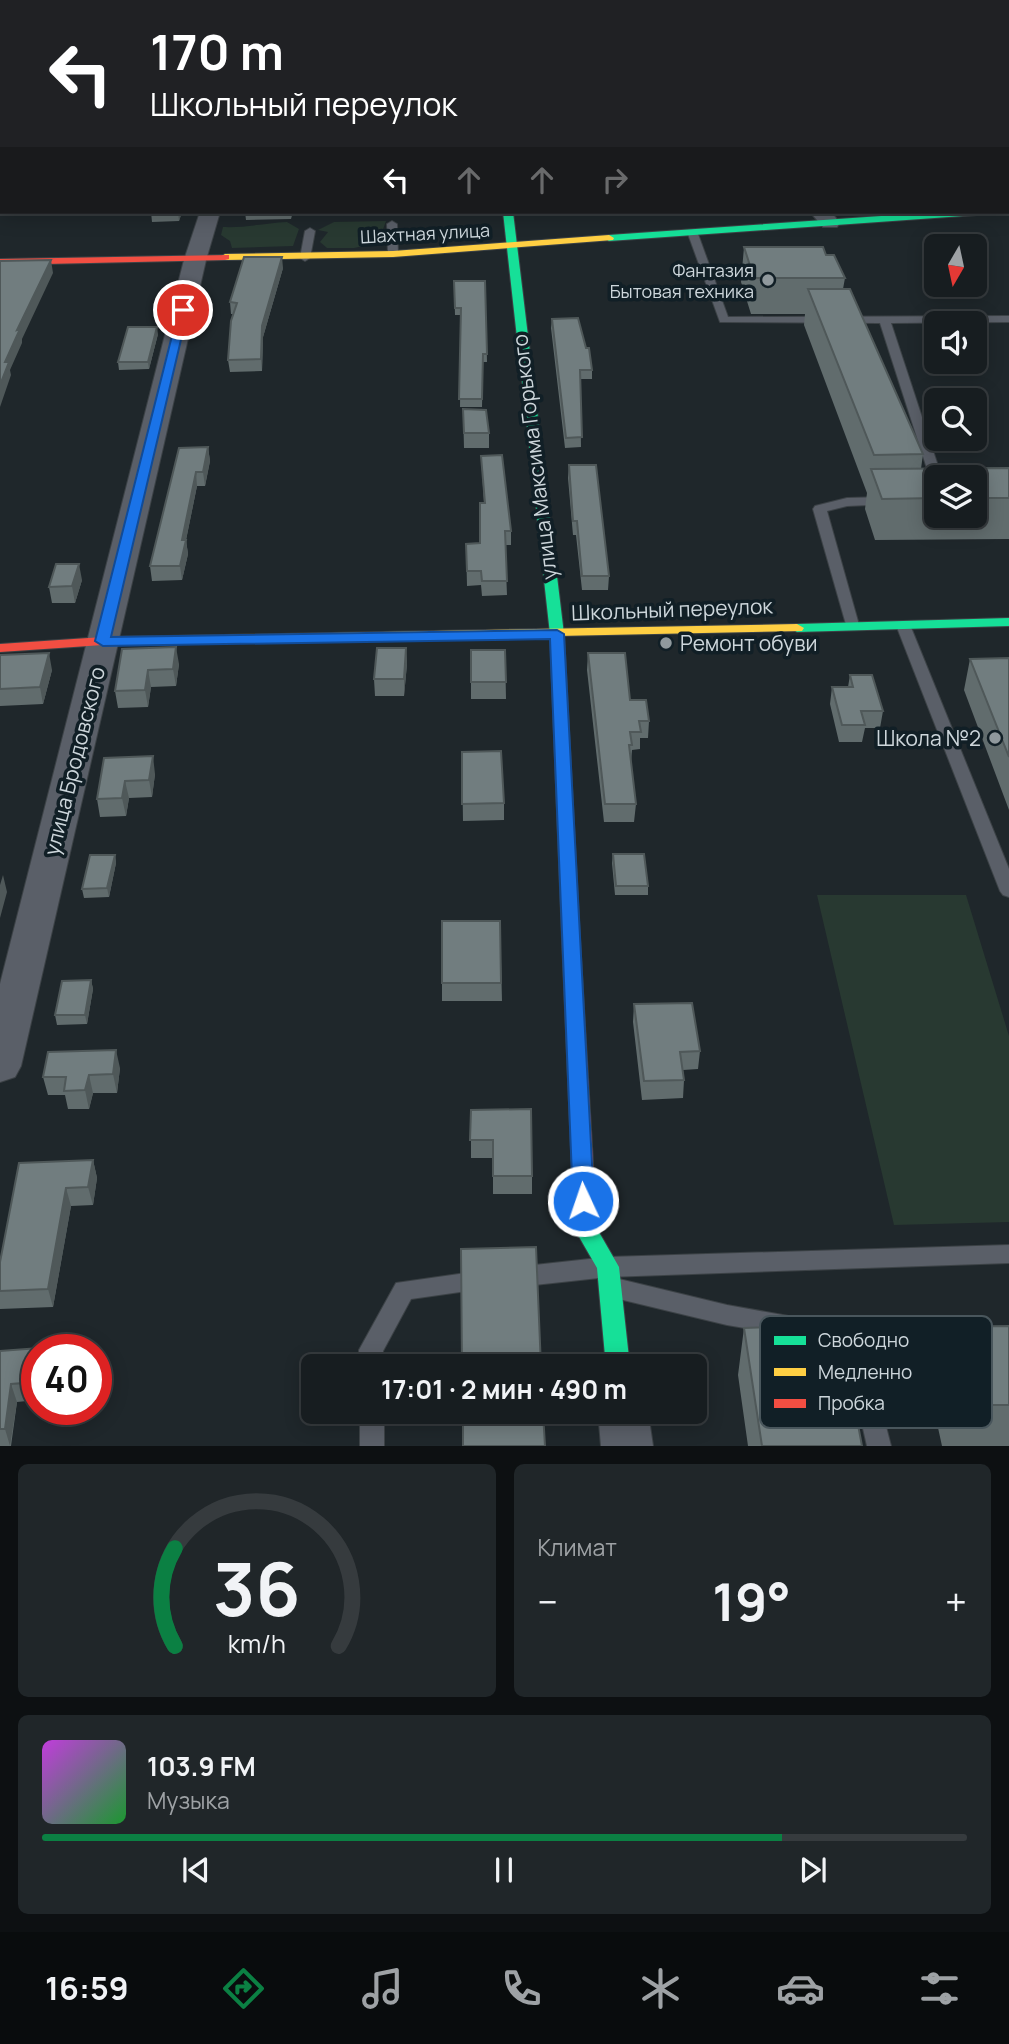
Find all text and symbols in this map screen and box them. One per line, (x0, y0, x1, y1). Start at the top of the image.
text: 170 m (150, 18, 284, 85)
icon: left (35, 28, 126, 119)
text: Школьный переулок (150, 82, 457, 126)
icon: left (377, 161, 415, 199)
icon: ahead (450, 161, 488, 199)
icon: ahead (523, 161, 561, 199)
icon: right (596, 161, 634, 199)
street label: Шахтная улица (359, 218, 491, 248)
north arrow (924, 234, 987, 298)
map controls (924, 234, 987, 528)
place label: Фантазия Бытовая техника (610, 258, 754, 303)
marker: Фантазия Бытовая техника (760, 272, 776, 288)
pin (153, 280, 213, 340)
icon: arrive (164, 291, 202, 329)
button: sound (924, 311, 987, 374)
street label: улица Максима Горького (505, 333, 563, 581)
button: search (924, 388, 987, 451)
button: layers (924, 465, 987, 528)
street label: Школьный переулок (571, 591, 774, 627)
place label: Ремонт обуви (680, 629, 817, 657)
marker: Ремонт обуви (658, 635, 674, 651)
street label: улица Бродовского (37, 664, 111, 858)
place label: Школа №2 (876, 724, 981, 752)
marker: Школа №2 (987, 730, 1003, 746)
position arrow (546, 1164, 620, 1238)
legend (760, 1316, 992, 1428)
text: Свободно (818, 1327, 909, 1353)
speed limit sign: 40 (21, 1334, 112, 1425)
text: Медленно (818, 1359, 912, 1385)
text: 17:01 · 2 мин · 490 m (381, 1371, 627, 1407)
text: Пробка (818, 1390, 885, 1416)
text: Климат (538, 1531, 617, 1563)
text: 36 (213, 1539, 301, 1639)
text: 19° (712, 1566, 791, 1637)
text: − (538, 1575, 558, 1627)
text: + (945, 1575, 967, 1627)
text: km/h (228, 1626, 286, 1661)
text: 103.9 FM (147, 1748, 256, 1784)
text: Музыка (147, 1784, 230, 1816)
icon: previous (177, 1851, 215, 1889)
icon: pause (485, 1851, 523, 1889)
icon: next (794, 1851, 832, 1889)
icon: directions (219, 1964, 268, 2013)
icon: music (358, 1964, 407, 2013)
icon: phone (497, 1964, 546, 2013)
icon: climate (636, 1964, 685, 2013)
icon: car (776, 1964, 825, 2013)
icon: filters (915, 1964, 964, 2013)
text: 16:59 (45, 1966, 129, 2010)

